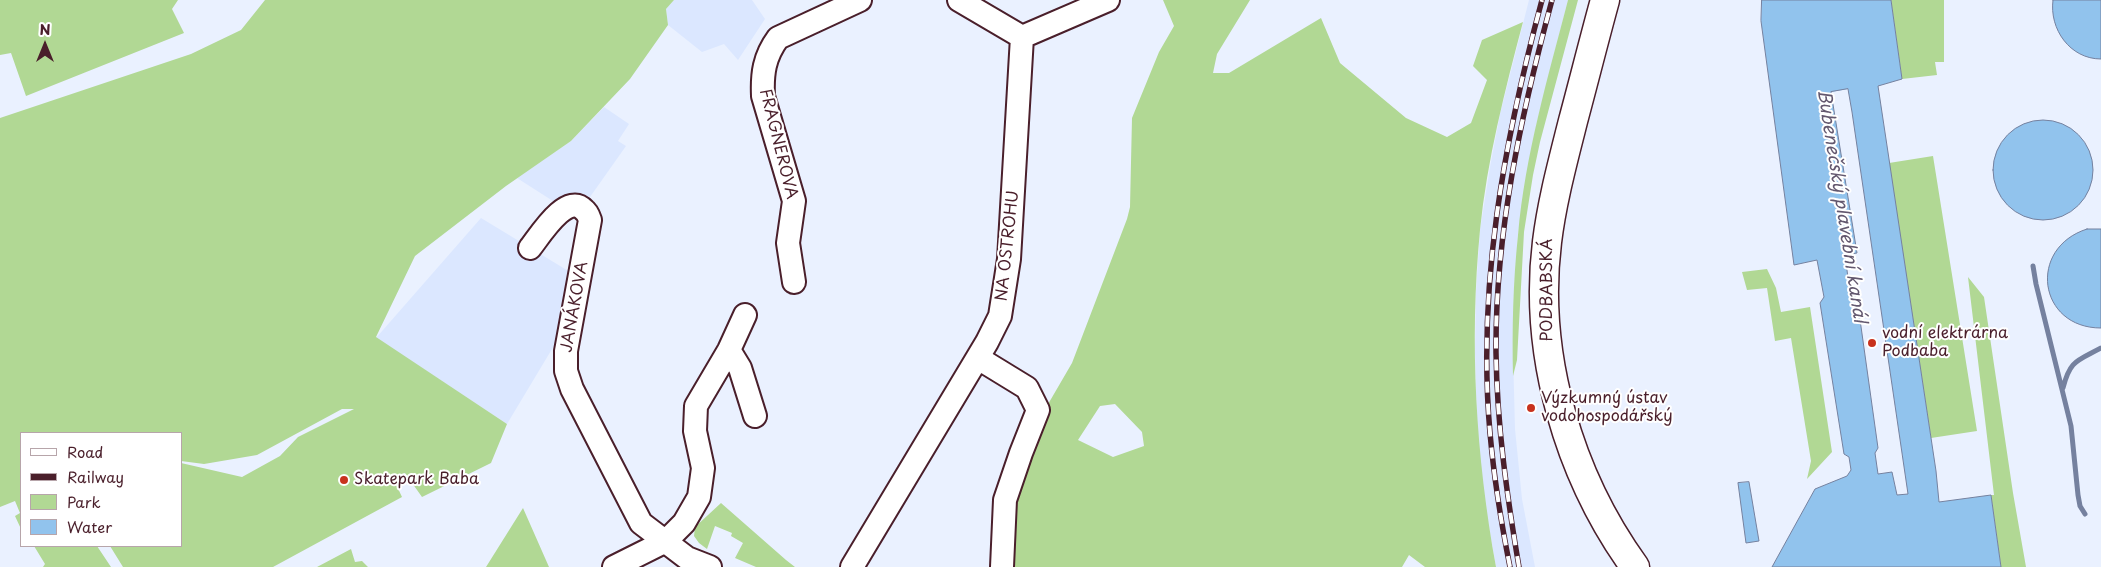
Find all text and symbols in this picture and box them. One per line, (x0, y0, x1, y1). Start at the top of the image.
text: N (39, 19, 51, 40)
north arrow (20, 20, 70, 70)
street label: FRAGNEROVA (755, 87, 801, 201)
water label: Bubenečský plavební kanál (1812, 88, 1870, 324)
street label: NA OSTROHU (993, 190, 1023, 302)
street label: PODBABSKÁ (1538, 238, 1558, 342)
street label: JANÁKOVA (558, 260, 592, 354)
place label: vodní elektrárna Podbaba (1882, 324, 2008, 362)
marker: vodní elektrárna Podbaba (1866, 337, 1878, 349)
place label: Výzkumný ústav vodohospodářský (1541, 389, 1673, 427)
marker: Výzkumný ústav vodohospodářský (1525, 402, 1537, 414)
legend (20, 432, 182, 547)
text: Road (67, 440, 103, 463)
text: Railway (67, 465, 124, 488)
place label: Skatepark Baba (354, 470, 479, 490)
marker: Skatepark Baba (338, 474, 350, 486)
text: Park (67, 490, 101, 513)
text: Water (67, 515, 112, 538)

